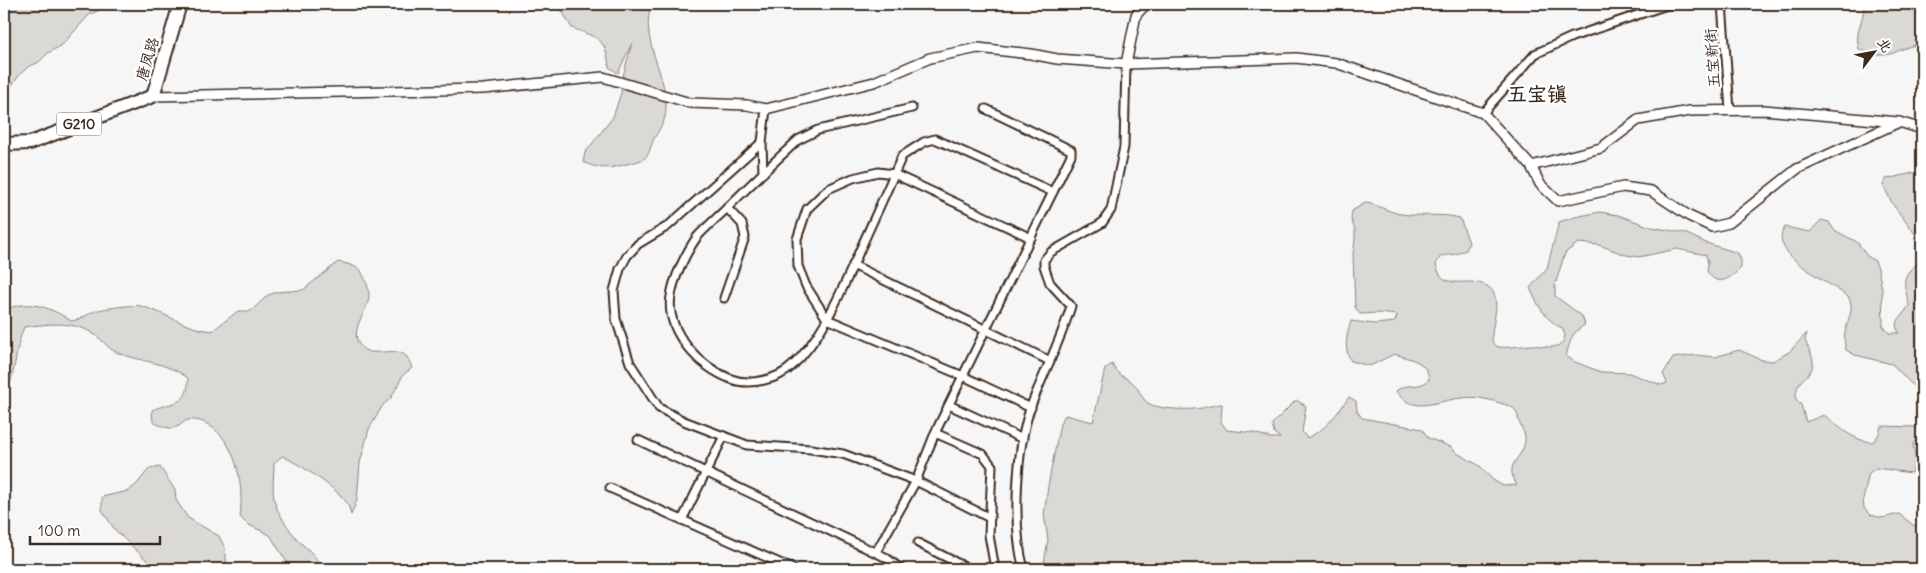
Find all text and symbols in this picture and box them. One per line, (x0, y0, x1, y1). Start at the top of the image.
street label: 五宝新街 (1700, 27, 1724, 89)
north arrow (1848, 28, 1898, 78)
text: 北 (1874, 34, 1896, 56)
street label: 唐凤路 (131, 35, 163, 83)
district label: 五宝镇 (1507, 81, 1567, 106)
road number: G210 (56, 112, 102, 136)
scale bar (30, 513, 160, 545)
text: 100 m (38, 521, 80, 540)

